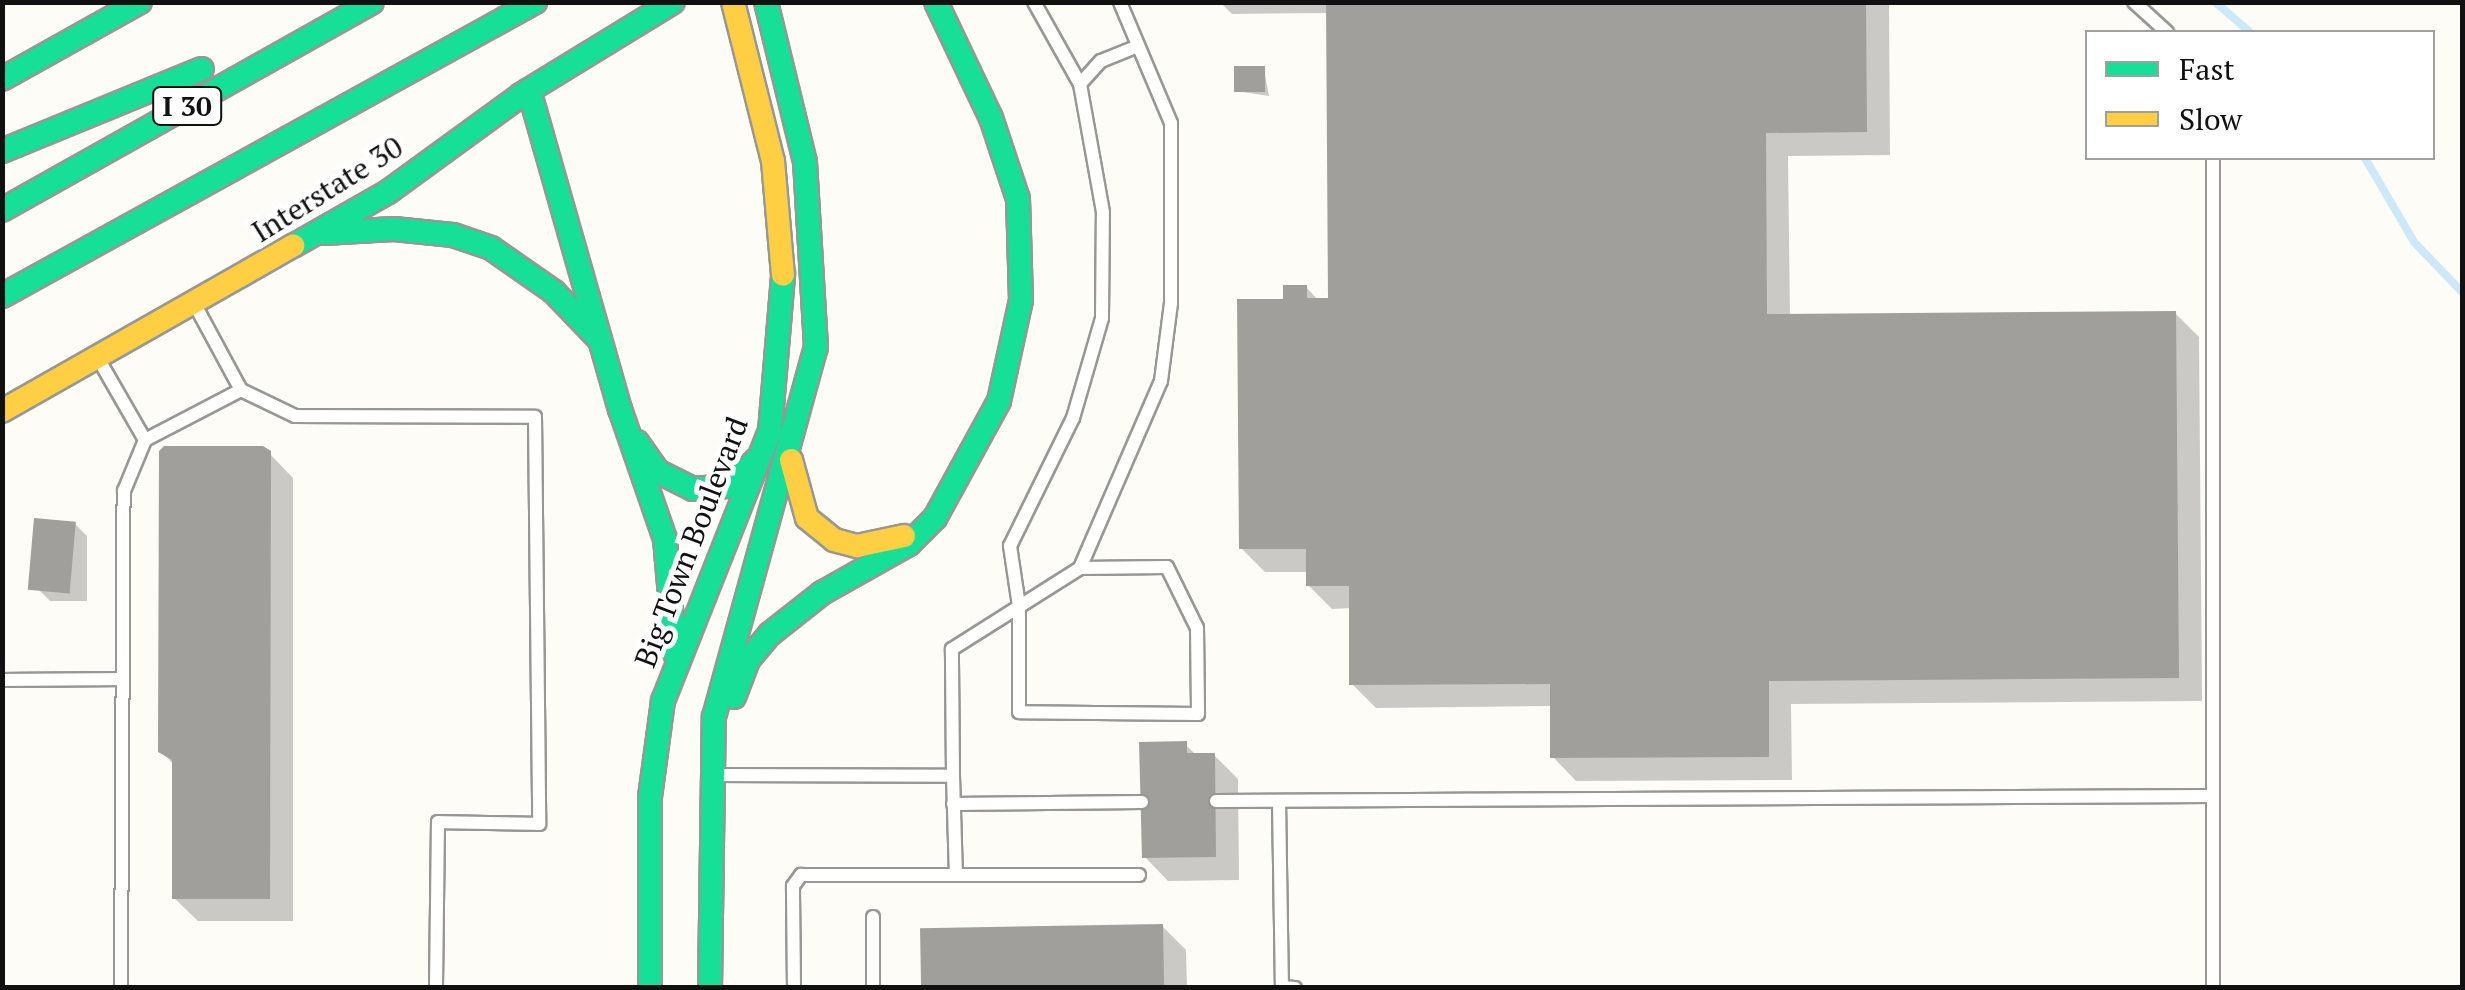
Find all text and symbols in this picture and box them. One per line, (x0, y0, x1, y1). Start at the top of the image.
legend (2085, 30, 2435, 160)
text: Fast (2179, 49, 2235, 89)
road number: I 30 (152, 83, 222, 129)
text: Slow (2179, 99, 2242, 139)
street label: Interstate 30 (245, 128, 409, 250)
street label: Big Town Boulevard (627, 412, 755, 672)

